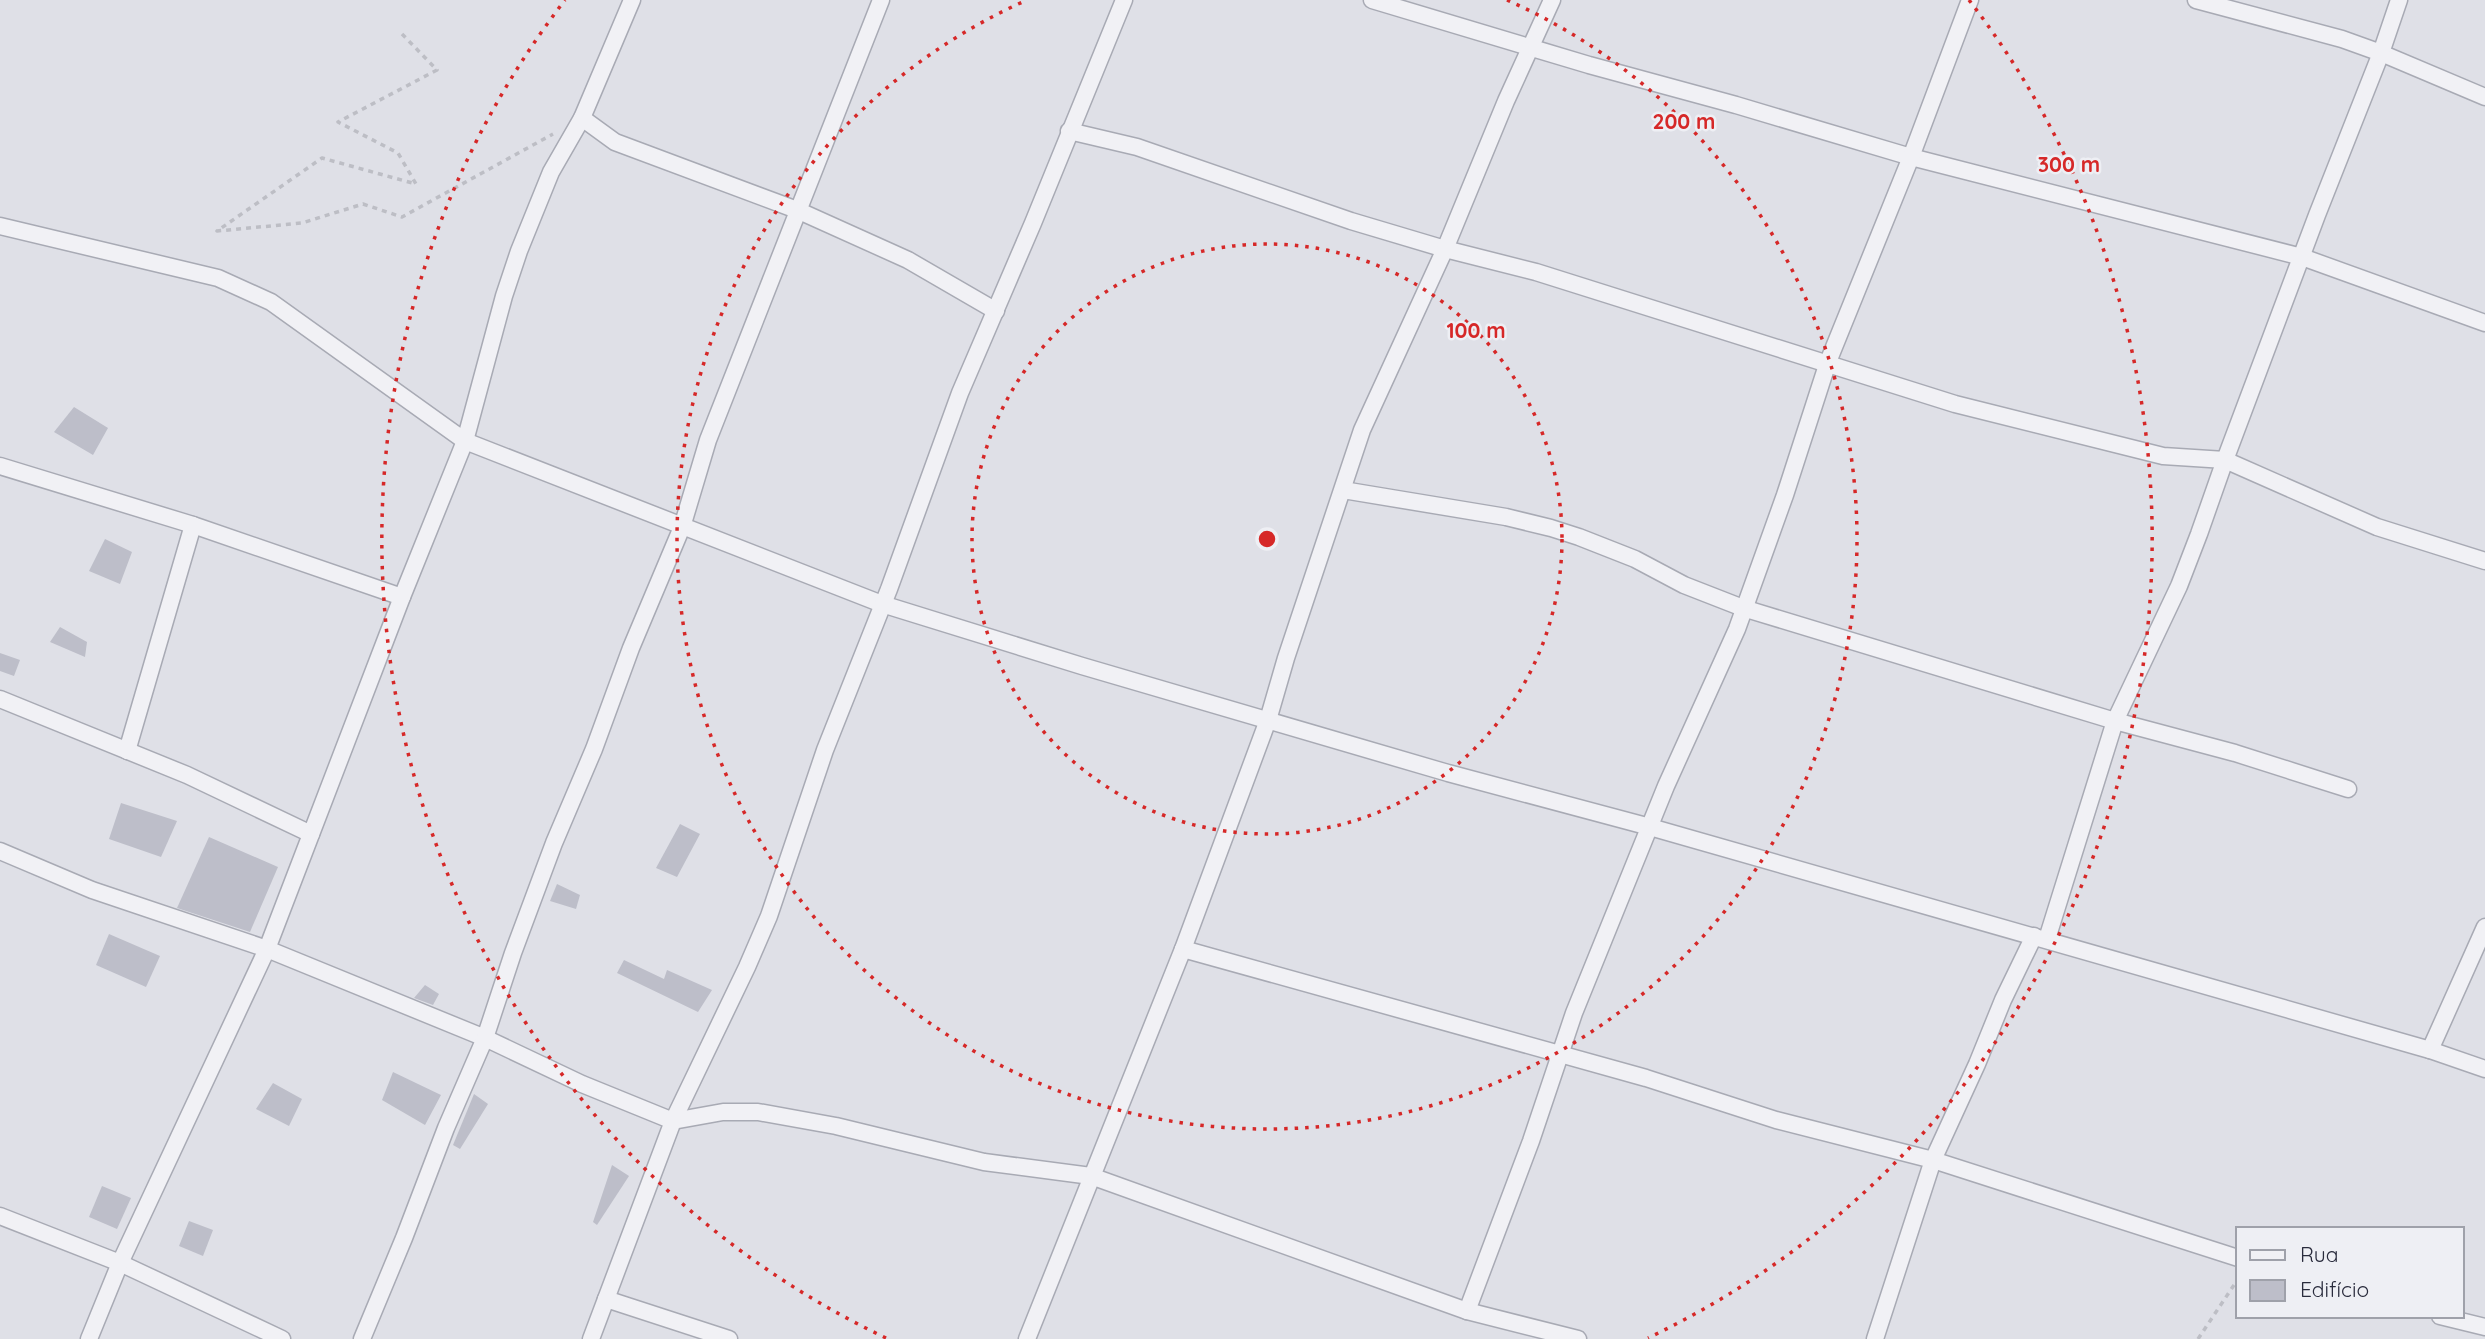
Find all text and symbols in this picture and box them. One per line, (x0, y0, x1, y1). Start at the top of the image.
text: 200 m (1653, 108, 1715, 134)
text: 300 m (2038, 151, 2100, 177)
text: 100 m (1446, 317, 1506, 343)
centre of rings (1255, 527, 1279, 551)
legend (2236, 1227, 2464, 1318)
text: Rua (2300, 1241, 2339, 1267)
text: Edifício (2300, 1276, 2369, 1302)

